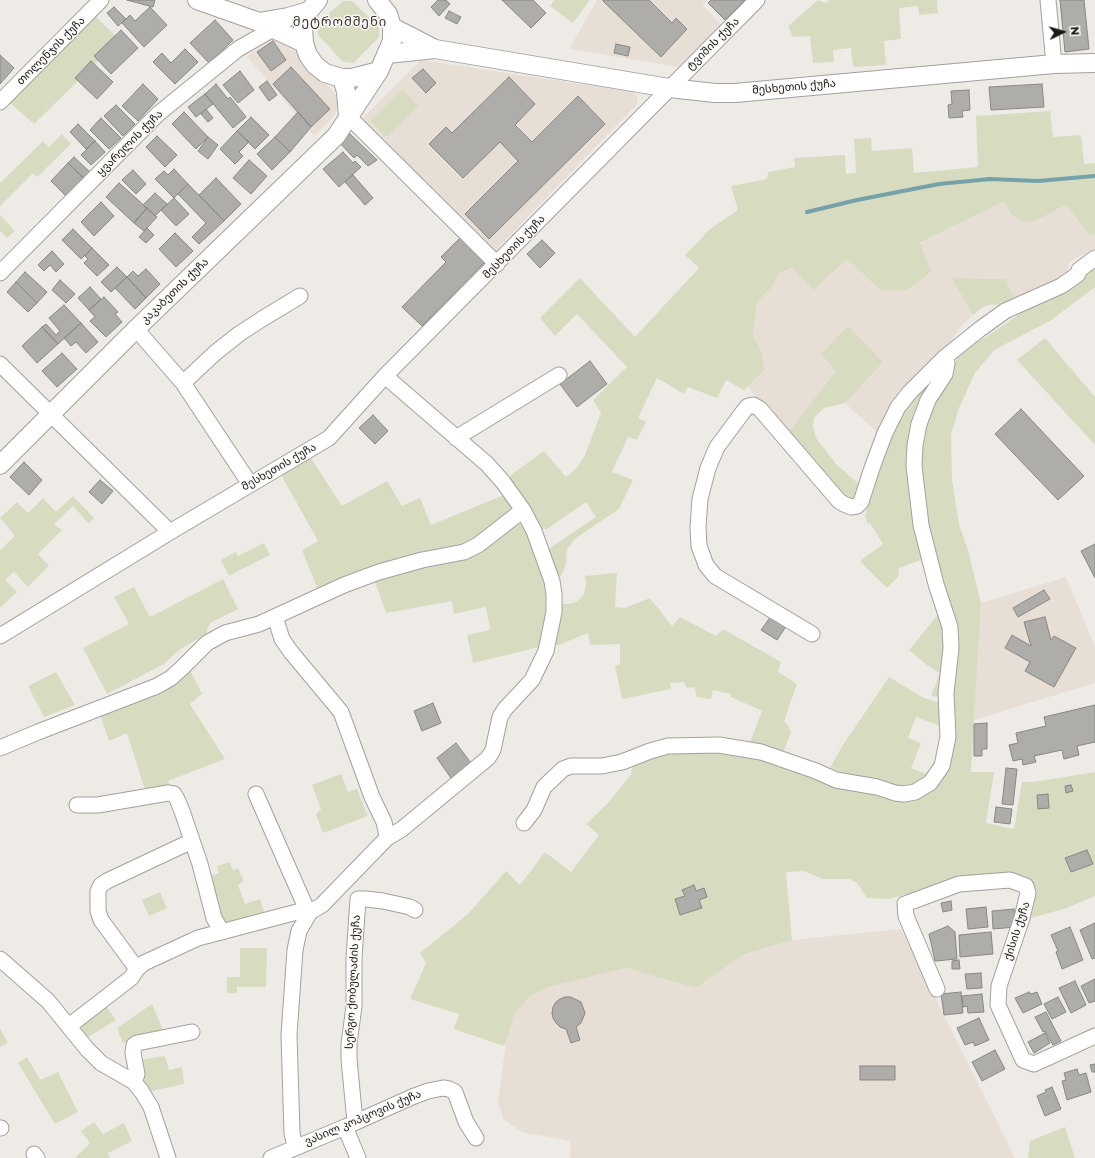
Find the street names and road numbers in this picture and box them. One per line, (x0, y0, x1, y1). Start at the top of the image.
street label: თოლენჯის ქუჩა (14, 14, 88, 88)
street label: ტვიშის ქუჩა (684, 15, 742, 73)
street label: მესხეთის ქუჩა (752, 77, 836, 97)
street label: ყვარელის ქუჩა (94, 107, 166, 179)
street label: მესხეთის ქუჩა (480, 212, 548, 282)
street label: კაკაბეთის ქუჩა (138, 255, 212, 327)
street label: მესხეთის ქუჩა (239, 440, 319, 494)
street label: ქისის ქუჩა (1001, 900, 1033, 962)
street label: სერგო ქობულაძის ქუჩა (343, 915, 363, 1049)
street label: ვასილ კოპცოვის ქუჩა (303, 1087, 423, 1149)

